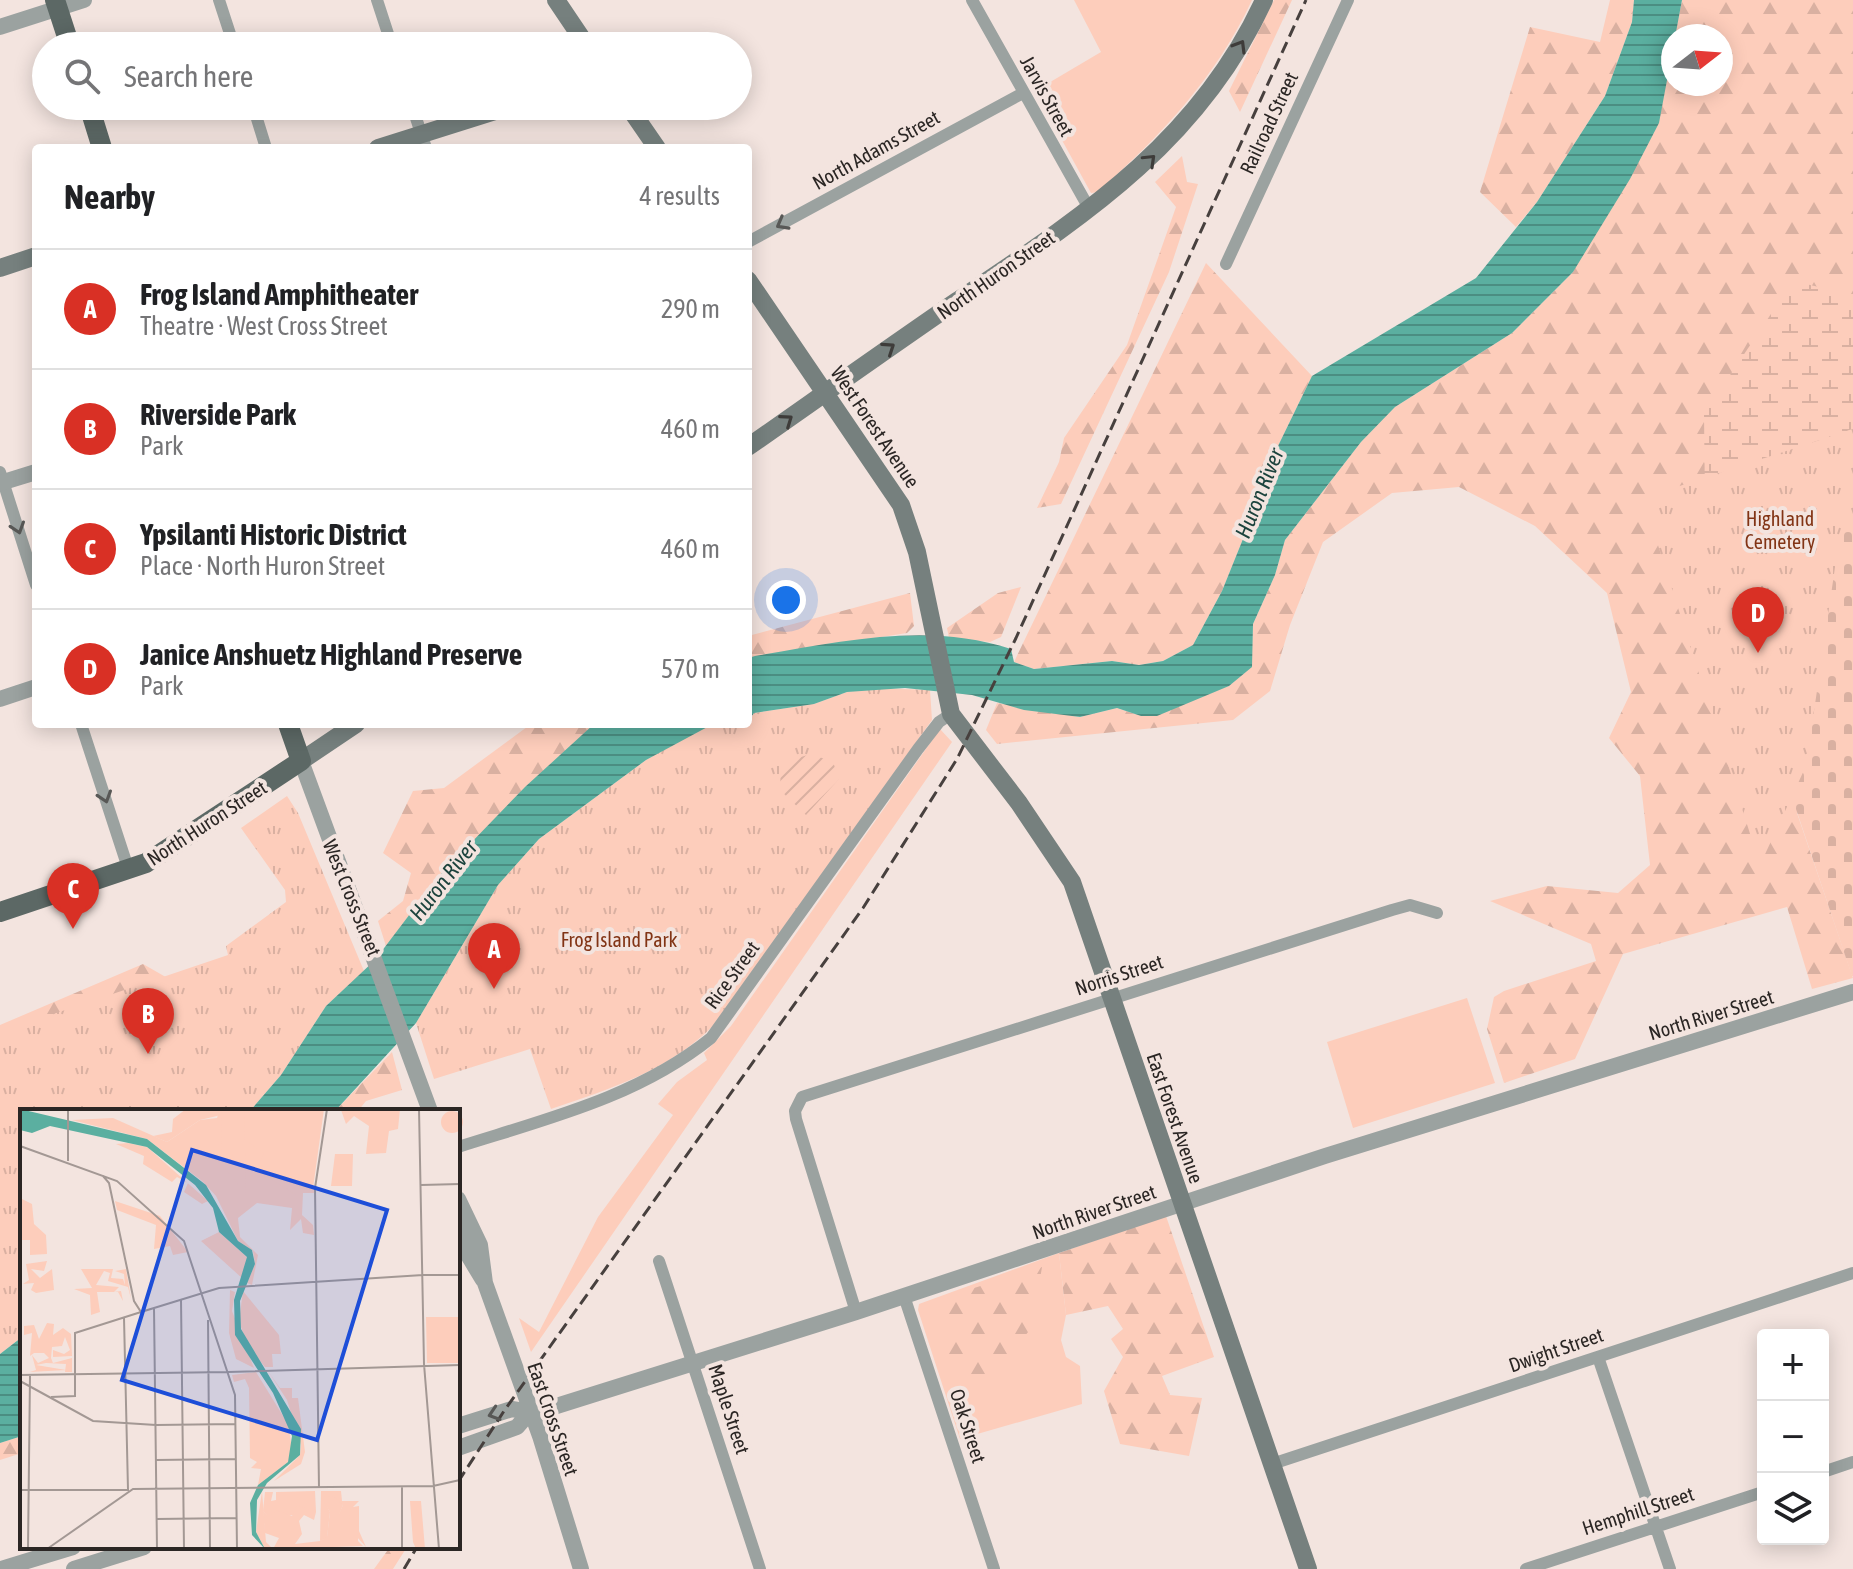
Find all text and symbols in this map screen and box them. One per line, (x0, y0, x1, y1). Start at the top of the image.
north arrow (1661, 24, 1733, 96)
search box (32, 32, 752, 120)
one-way arrow (1230, 40, 1246, 55)
street label: Jarvis Street (1016, 52, 1079, 140)
icon: search (60, 54, 104, 98)
text: Search here (124, 59, 253, 93)
street label: Railroad Street (1235, 68, 1302, 177)
street label: North Adams Street (808, 105, 944, 194)
one-way arrow (1141, 155, 1155, 169)
text: Nearby (64, 177, 155, 216)
text: 4 results (639, 181, 720, 211)
one-way arrow (776, 214, 790, 230)
street label: North Huron Street (933, 225, 1059, 324)
text: Frog Island Amphitheater (140, 277, 418, 311)
text: A (84, 294, 96, 324)
text: 290 m (661, 294, 720, 324)
text: Theatre · West Cross Street (140, 311, 388, 341)
one-way arrow (881, 343, 895, 358)
street label: West Forest Avenue (826, 362, 925, 492)
text: Riverside Park (140, 397, 296, 431)
text: B (84, 414, 96, 444)
text: 460 m (661, 414, 720, 444)
one-way arrow (778, 415, 792, 430)
text: Park (140, 431, 183, 461)
water label: Huron River (1229, 443, 1289, 542)
park label: Highland Cemetery (1745, 507, 1815, 553)
text: Ypsilanti Historic District (140, 517, 407, 551)
one-way arrow (9, 521, 25, 535)
text: C (84, 534, 96, 564)
text: 460 m (661, 534, 720, 564)
text: Place · North Huron Street (140, 551, 385, 581)
your location (766, 580, 806, 620)
pin: D (1732, 587, 1784, 653)
text: Janice Anshuetz Highland Preserve (140, 637, 522, 671)
text: D (83, 654, 97, 684)
text: 570 m (661, 654, 720, 684)
text: Park (140, 671, 183, 701)
street label: North Huron Street (143, 775, 271, 870)
one-way arrow (96, 790, 112, 804)
water label: Huron River (404, 834, 483, 925)
street label: West Cross Street (319, 836, 386, 960)
pin: C (47, 863, 99, 929)
pin: A (468, 923, 520, 989)
park label: Frog Island Park (561, 928, 677, 951)
street label: Rice Street (699, 936, 764, 1013)
street label: Norris Street (1072, 949, 1166, 1000)
street label: North River Street (1646, 985, 1776, 1044)
pin: B (122, 988, 174, 1054)
street label: East Forest Avenue (1142, 1050, 1209, 1186)
inset map (20, 1109, 460, 1549)
street label: North River Street (1029, 1180, 1159, 1243)
street label: Dwight Street (1506, 1323, 1606, 1376)
map controls (1757, 1329, 1829, 1545)
button: + (1757, 1329, 1829, 1401)
street label: East Cross Street (523, 1359, 584, 1479)
street label: Maple Street (704, 1361, 755, 1457)
street label: Oak Street (946, 1386, 991, 1466)
button: − (1757, 1401, 1829, 1473)
one-way arrow (487, 1405, 501, 1421)
button: layers (1757, 1473, 1829, 1545)
street label: Hemphill Street (1579, 1482, 1697, 1539)

